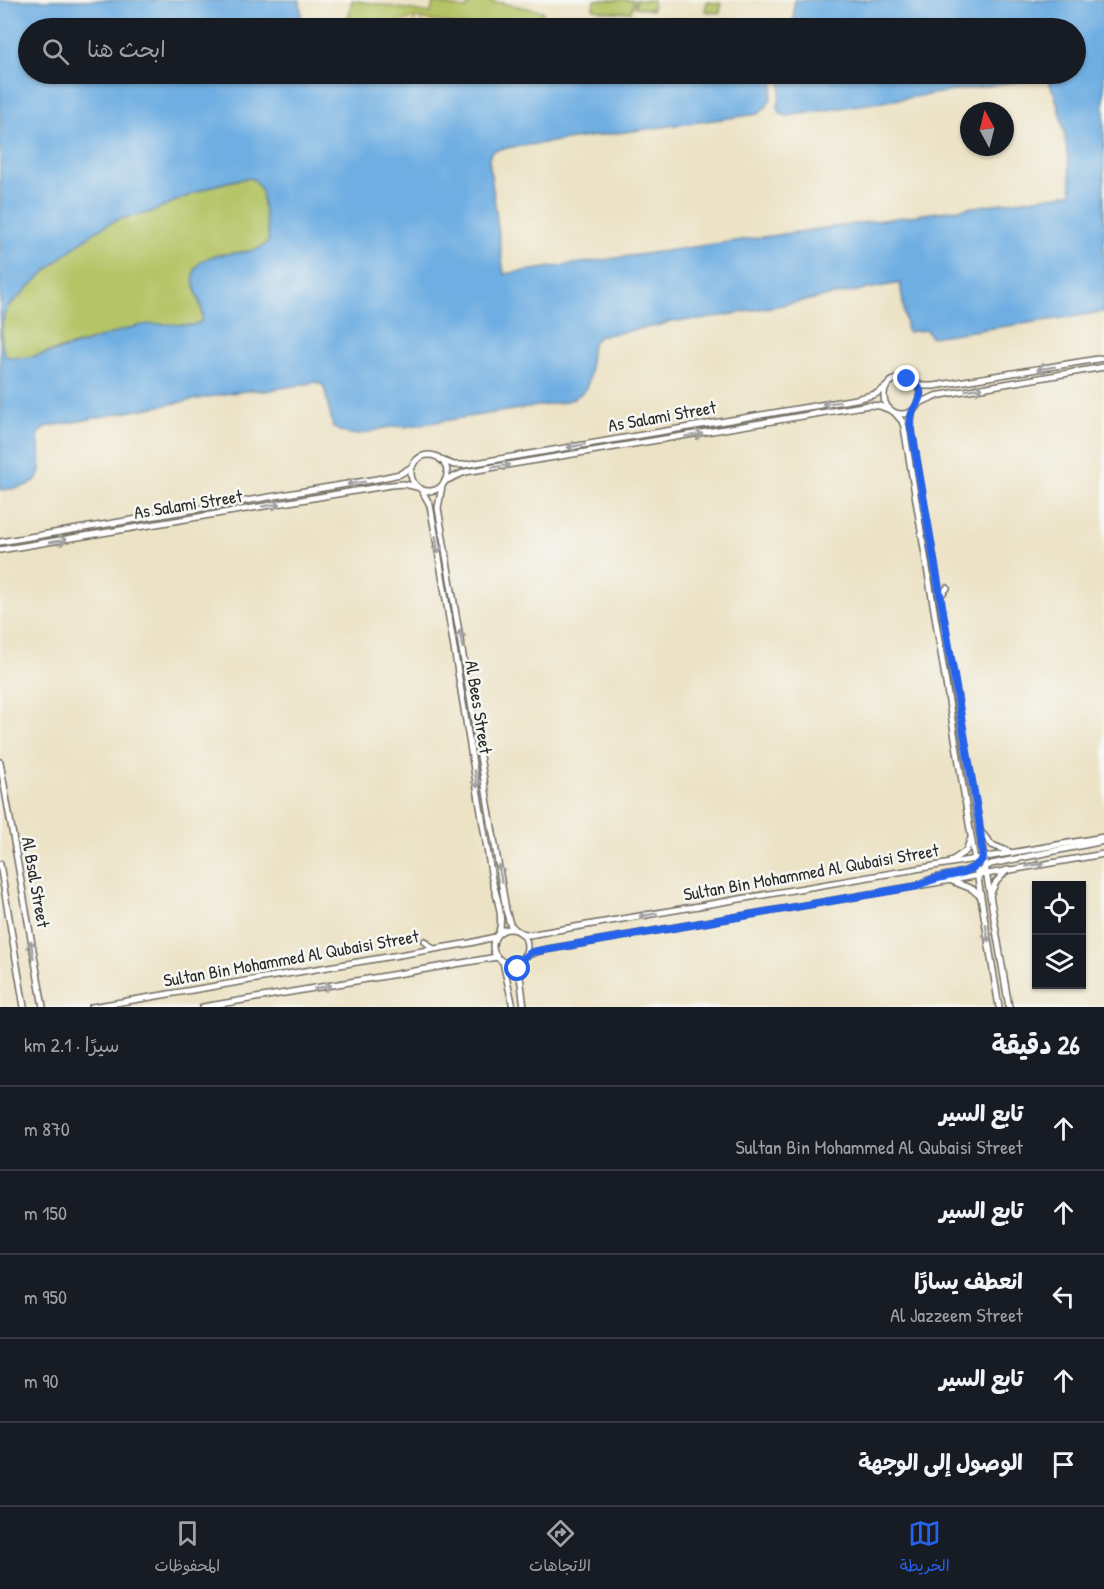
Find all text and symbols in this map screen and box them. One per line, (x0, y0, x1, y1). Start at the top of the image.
search box (18, 18, 1086, 84)
text: ابحث هنا (87, 34, 166, 64)
icon: search (39, 35, 72, 68)
north arrow (960, 102, 1014, 156)
one-way arrow (1037, 363, 1057, 374)
route end (893, 365, 919, 391)
one-way arrow (964, 383, 983, 394)
street label: As Salami Street (606, 394, 719, 438)
one-way arrow (821, 398, 841, 409)
one-way arrow (683, 429, 703, 440)
one-way arrow (567, 441, 587, 452)
one-way arrow (491, 461, 511, 472)
one-way arrow (347, 477, 367, 488)
street label: As Salami Street (132, 483, 245, 525)
one-way arrow (260, 499, 280, 510)
one-way arrow (431, 534, 442, 554)
one-way arrow (47, 535, 67, 546)
one-way arrow (455, 630, 466, 650)
street label: Al Bees Street (459, 659, 499, 756)
one-way arrow (470, 768, 481, 788)
street label: Al Bsal Street (16, 835, 56, 930)
street label: Sultan Bin Mohammed Al Qubaisi Street (681, 837, 941, 907)
one-way arrow (1025, 860, 1045, 871)
one-way arrow (495, 864, 506, 883)
map controls (1032, 881, 1086, 989)
button: locate (1032, 881, 1086, 935)
one-way arrow (638, 910, 658, 921)
street label: Sultan Bin Mohammed Al Qubaisi Street (161, 923, 421, 993)
one-way arrow (982, 923, 993, 943)
button: layers (1032, 935, 1086, 989)
one-way arrow (26, 940, 37, 960)
route start (504, 955, 530, 981)
one-way arrow (312, 981, 332, 992)
text: 26 دقيقة (991, 1027, 1080, 1062)
text: سيرًا · 2.1 km (24, 1031, 119, 1058)
text: تابع السير (940, 1098, 1023, 1128)
icon: ahead (1047, 1112, 1080, 1145)
text: 870 m (24, 1115, 70, 1142)
text: Sultan Bin Mohammed Al Qubaisi Street (735, 1133, 1023, 1160)
text: تابع السير (940, 1195, 1023, 1225)
icon: ahead (1047, 1196, 1080, 1229)
text: 150 m (24, 1199, 67, 1226)
text: انعطف يسارًا (914, 1266, 1023, 1296)
icon: left (1047, 1280, 1080, 1313)
text: 950 m (24, 1283, 67, 1310)
text: Al Jazzeem Street (890, 1301, 1023, 1328)
text: تابع السير (940, 1363, 1023, 1393)
icon: ahead (1047, 1364, 1080, 1397)
text: 90 m (24, 1367, 59, 1394)
text: الوصول إلى الوجهة (858, 1447, 1023, 1477)
icon: arrive (1047, 1448, 1080, 1481)
tab: المحفوظات (154, 1517, 220, 1580)
tab: الاتجاهات (529, 1517, 591, 1580)
tab: الخريطة (900, 1517, 950, 1580)

